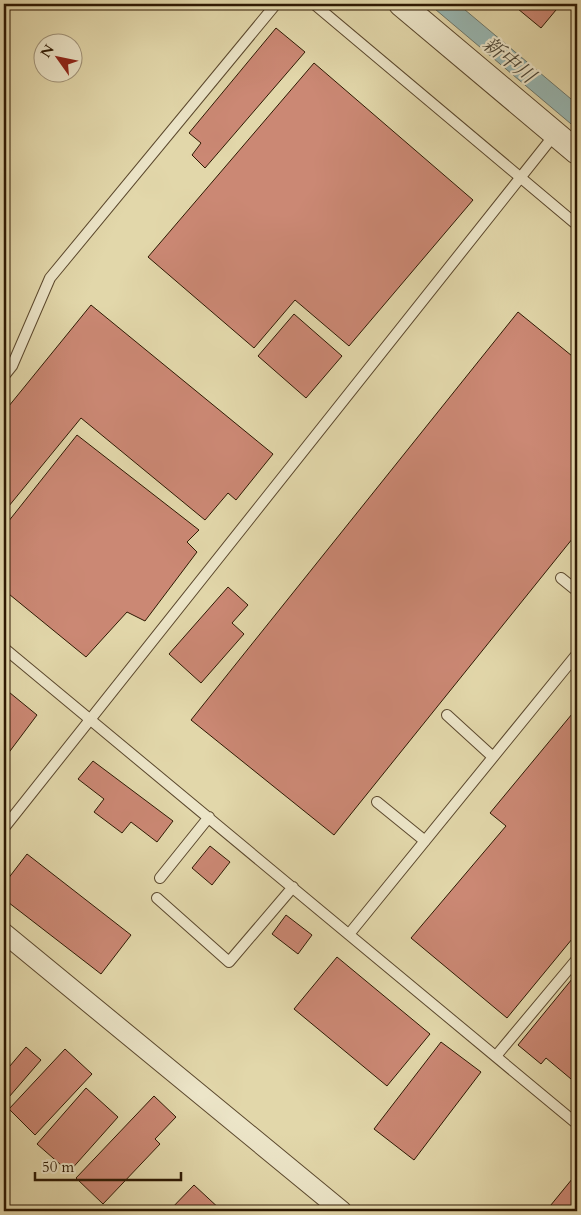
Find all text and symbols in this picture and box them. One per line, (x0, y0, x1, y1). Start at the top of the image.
water label: 新中川 (477, 31, 542, 91)
north arrow (32, 32, 82, 82)
text: N (36, 41, 59, 61)
scale bar (35, 1150, 181, 1182)
text: 50 m (42, 1157, 74, 1177)

